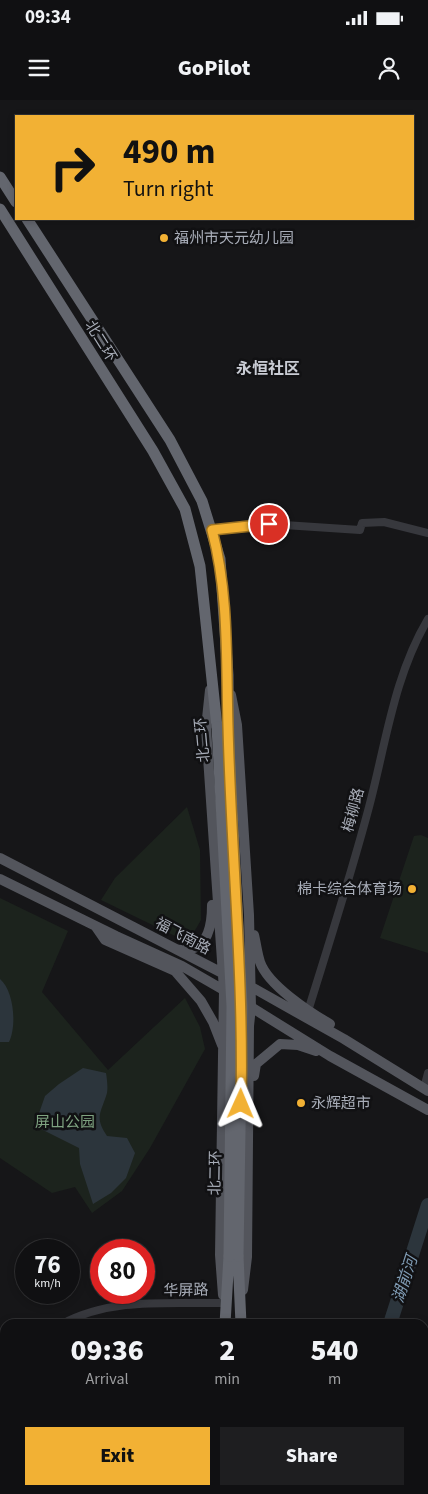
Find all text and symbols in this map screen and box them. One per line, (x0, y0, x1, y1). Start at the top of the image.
text: 09:34 (25, 4, 71, 31)
text: GoPilot (178, 52, 250, 84)
icon: menu (25, 54, 53, 82)
icon: person (375, 54, 403, 82)
text: 490 m (123, 127, 215, 177)
icon: right (40, 135, 105, 200)
text: Turn right (123, 173, 213, 205)
place label: 福州市天元幼儿园 (174, 228, 294, 249)
marker: 福州市天元幼儿园 (158, 232, 170, 244)
street label: 北二环 (80, 317, 121, 366)
district label: 永恒社区 (236, 358, 300, 380)
pin (248, 503, 290, 545)
icon: arrive (255, 510, 283, 538)
street label: 北二环 (190, 717, 215, 763)
street label: 梅柳路 (338, 786, 369, 835)
place label: 棉卡综合体育场 (297, 879, 402, 900)
marker: 棉卡综合体育场 (406, 883, 418, 895)
street label: 福飞南路 (151, 913, 214, 960)
position arrow (214, 1077, 266, 1129)
place label: 永辉超市 (311, 1093, 371, 1114)
marker: 永辉超市 (295, 1097, 307, 1109)
park label: 屏山公园 (35, 1112, 95, 1133)
street label: 北二环 (205, 1150, 226, 1196)
speed limit sign: 80 (90, 1239, 155, 1304)
text: 76 (34, 1247, 61, 1283)
water label: 湖前河 (387, 1250, 424, 1306)
text: km/h (34, 1275, 61, 1292)
street label: 华屏路 (163, 1280, 209, 1301)
text: 09:36 (70, 1329, 144, 1372)
text: 2 (219, 1329, 235, 1372)
text: 540 (311, 1329, 359, 1372)
text: Arrival (86, 1368, 129, 1390)
text: min (214, 1368, 240, 1390)
text: m (328, 1368, 341, 1390)
button: Exit (25, 1427, 210, 1485)
button: Share (220, 1427, 404, 1485)

